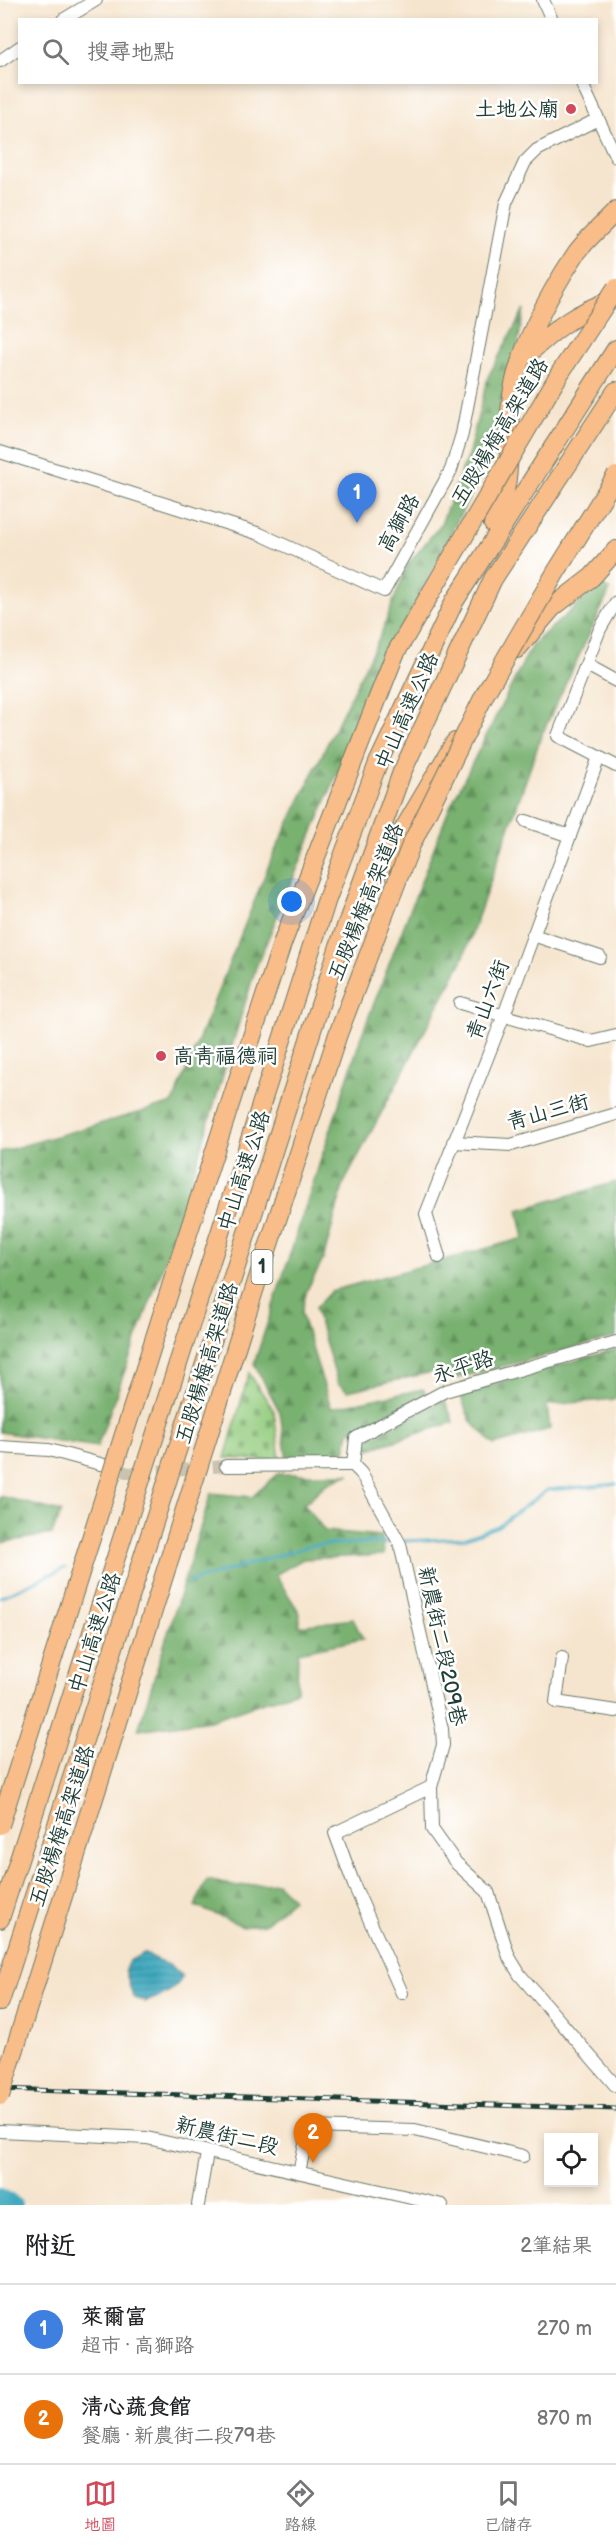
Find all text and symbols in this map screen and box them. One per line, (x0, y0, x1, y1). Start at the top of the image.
search box (18, 18, 598, 84)
icon: search (39, 35, 72, 68)
text: 搜尋地點 (87, 39, 175, 66)
place label: 土地公廟 (475, 97, 559, 122)
marker: 土地公廟 (564, 102, 578, 116)
street label: 五股楊梅高架道路 (446, 354, 554, 510)
pin: 1 (338, 474, 376, 523)
street label: 高獅路 (373, 489, 425, 557)
street label: 中山高速公路 (370, 648, 444, 774)
street label: 五股楊梅高架道路 (323, 819, 409, 985)
your location (277, 887, 306, 916)
street label: 青山六街 (461, 956, 515, 1044)
place label: 高青福德祠 (173, 1044, 278, 1069)
marker: 高青福德祠 (154, 1049, 168, 1063)
street label: 青山三街 (504, 1089, 592, 1135)
street label: 中山高速公路 (213, 1107, 275, 1235)
road number: 1 (252, 1250, 272, 1284)
street label: 五股楊梅高架道路 (170, 1279, 244, 1447)
street label: 永平路 (429, 1345, 497, 1389)
street label: 新農街二段209巷 (413, 1564, 471, 1728)
street label: 中山高速公路 (64, 1569, 126, 1697)
street label: 五股楊梅高架道路 (24, 1742, 100, 1910)
street label: 新農街二段 (173, 2112, 281, 2160)
pin: 2 (294, 2114, 332, 2163)
map controls (544, 2133, 598, 2187)
button: locate (544, 2133, 598, 2187)
text: 附近 (24, 2231, 76, 2262)
text: 2筆結果 (520, 2234, 592, 2258)
text: 萊爾富 (81, 2304, 147, 2331)
text: 1 (39, 2317, 48, 2341)
text: 270 m (537, 2317, 592, 2341)
text: 超市 · 高獅路 (81, 2334, 194, 2358)
text: 清心蔬食館 (81, 2394, 191, 2421)
text: 2 (38, 2407, 49, 2431)
text: 870 m (537, 2407, 592, 2431)
text: 餐廳 · 新農街二段79巷 (81, 2424, 275, 2448)
tab: 地圖 (84, 2477, 117, 2535)
tab: 路線 (284, 2477, 317, 2535)
tab: 已儲存 (484, 2477, 532, 2535)

